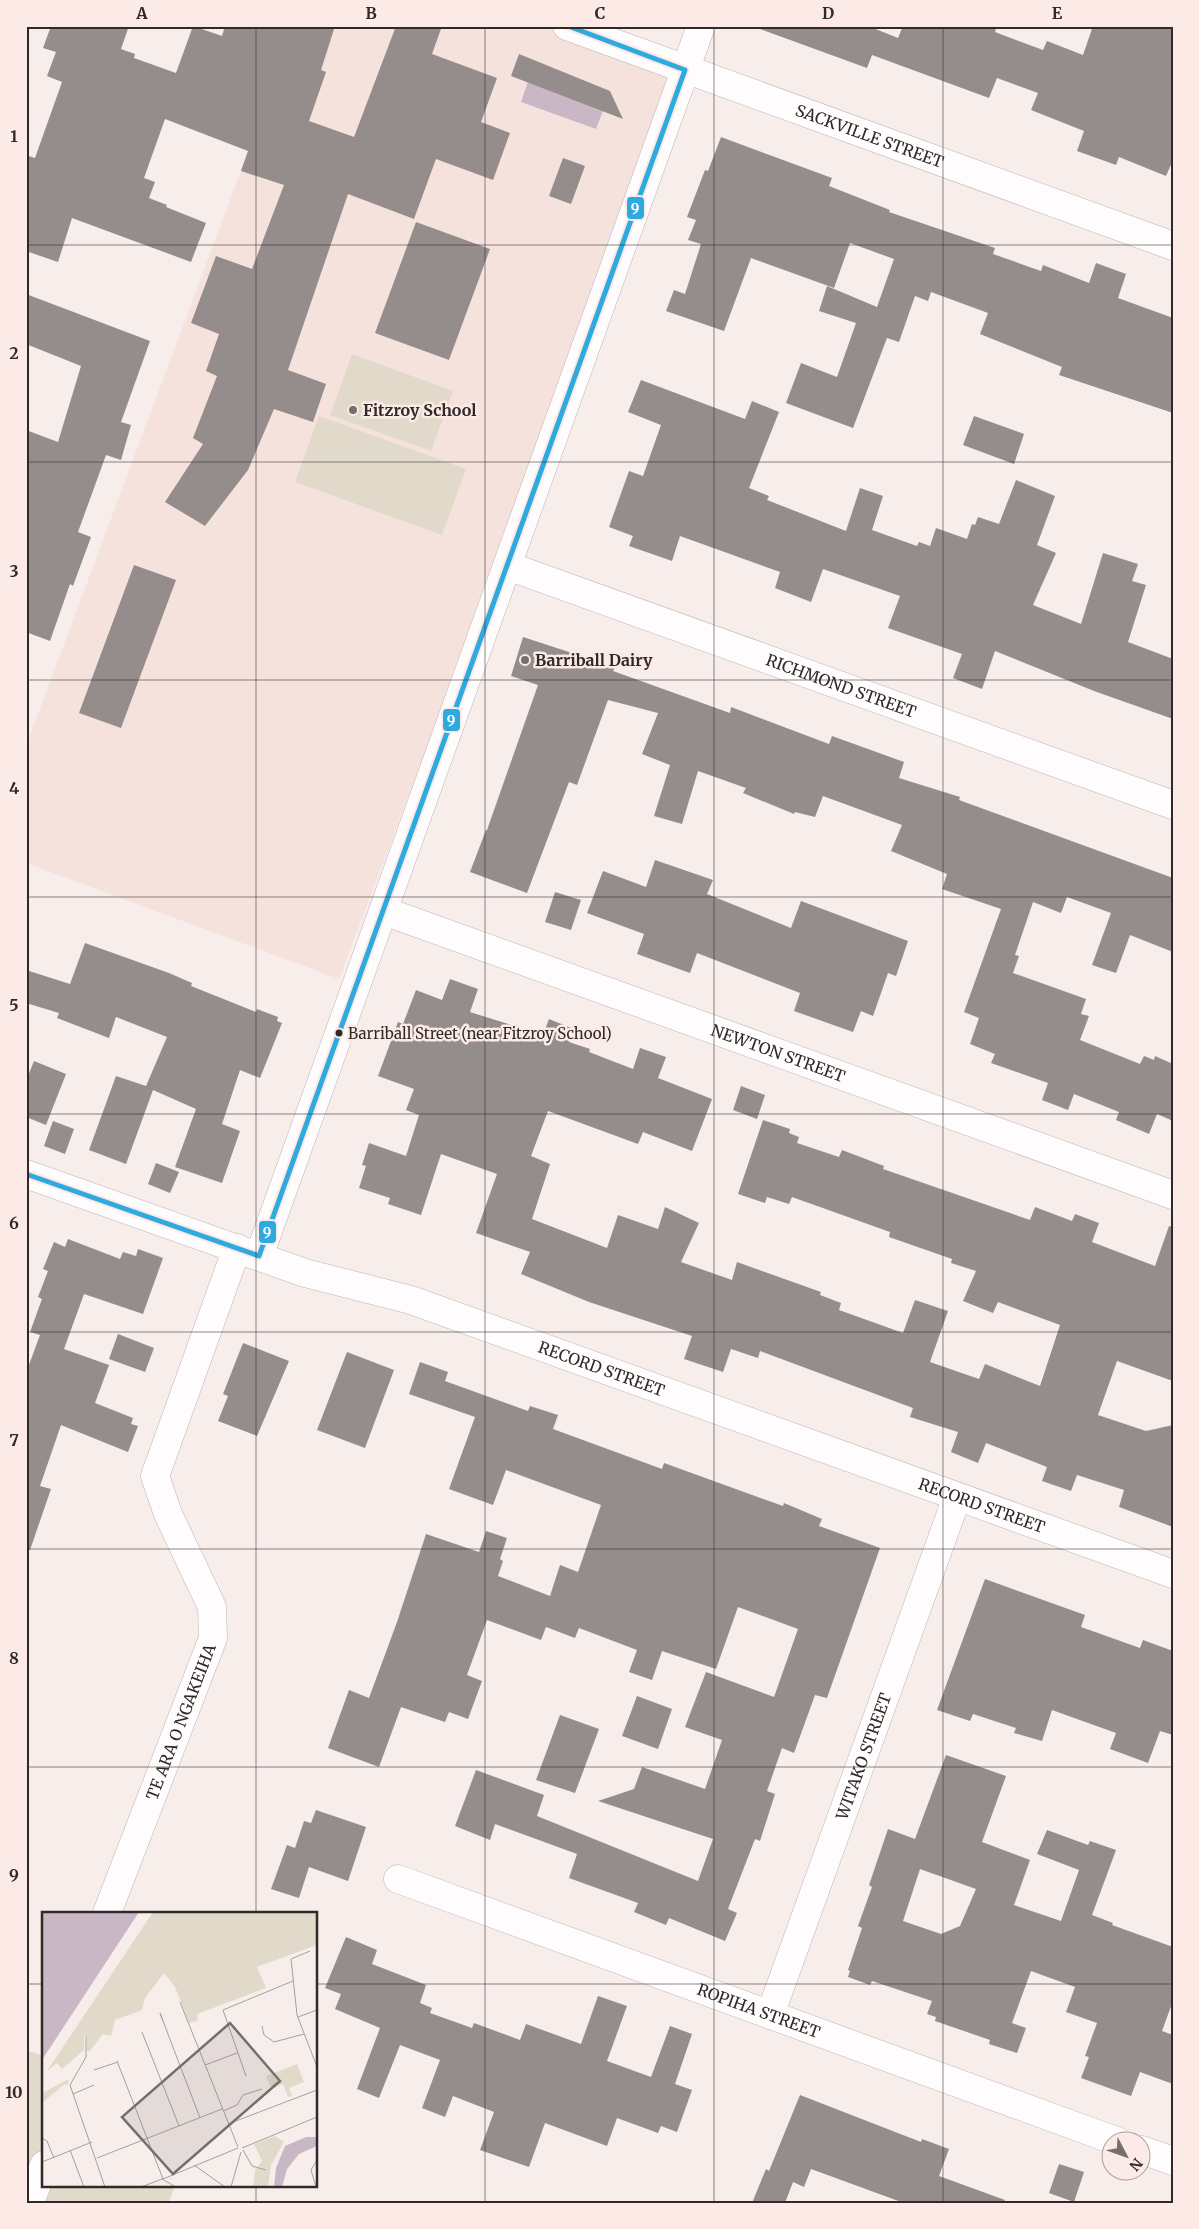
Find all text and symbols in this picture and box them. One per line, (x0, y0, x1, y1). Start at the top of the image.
text: A (135, 3, 148, 23)
text: B (365, 3, 377, 23)
text: C (595, 3, 605, 23)
text: D (822, 3, 834, 23)
text: E (1052, 3, 1063, 23)
street label: SACKVILLE STREET (793, 100, 946, 172)
text: 1 (10, 126, 18, 146)
line badge: 9 (626, 196, 645, 220)
text: 9 (631, 199, 639, 217)
text: 2 (9, 343, 19, 363)
place label: Fitzroy School (363, 400, 476, 420)
marker: Fitzroy School (347, 404, 359, 416)
text: 3 (9, 561, 19, 581)
place label: Barriball Dairy (535, 650, 653, 670)
street label: RICHMOND STREET (763, 650, 919, 722)
marker: Barriball Dairy (519, 654, 531, 666)
line badge: 9 (442, 708, 461, 732)
text: 9 (447, 711, 455, 729)
text: 4 (9, 778, 19, 798)
text: 5 (9, 995, 19, 1015)
street label: NEWTON STREET (709, 1020, 848, 1086)
place label: Barriball Street (near Fitzroy School) (348, 1024, 612, 1043)
marker: Barriball Street (near Fitzroy School) (334, 1028, 344, 1038)
text: 6 (9, 1213, 19, 1233)
line badge: 9 (258, 1220, 277, 1244)
text: 9 (263, 1223, 271, 1241)
street label: RECORD STREET (536, 1337, 667, 1400)
text: 7 (9, 1430, 19, 1450)
street label: RECORD STREET (916, 1473, 1048, 1537)
street label: TE ARA O NGAKEIHA (142, 1640, 220, 1803)
text: 8 (9, 1648, 19, 1668)
street label: WITAKO STREET (831, 1690, 895, 1823)
text: 9 (9, 1865, 19, 1885)
inset map (42, 1912, 318, 2186)
street label: ROPIHA STREET (695, 1979, 823, 2042)
text: 10 (5, 2082, 23, 2102)
north arrow (1102, 2132, 1152, 2182)
text: N (1125, 2154, 1146, 2175)

